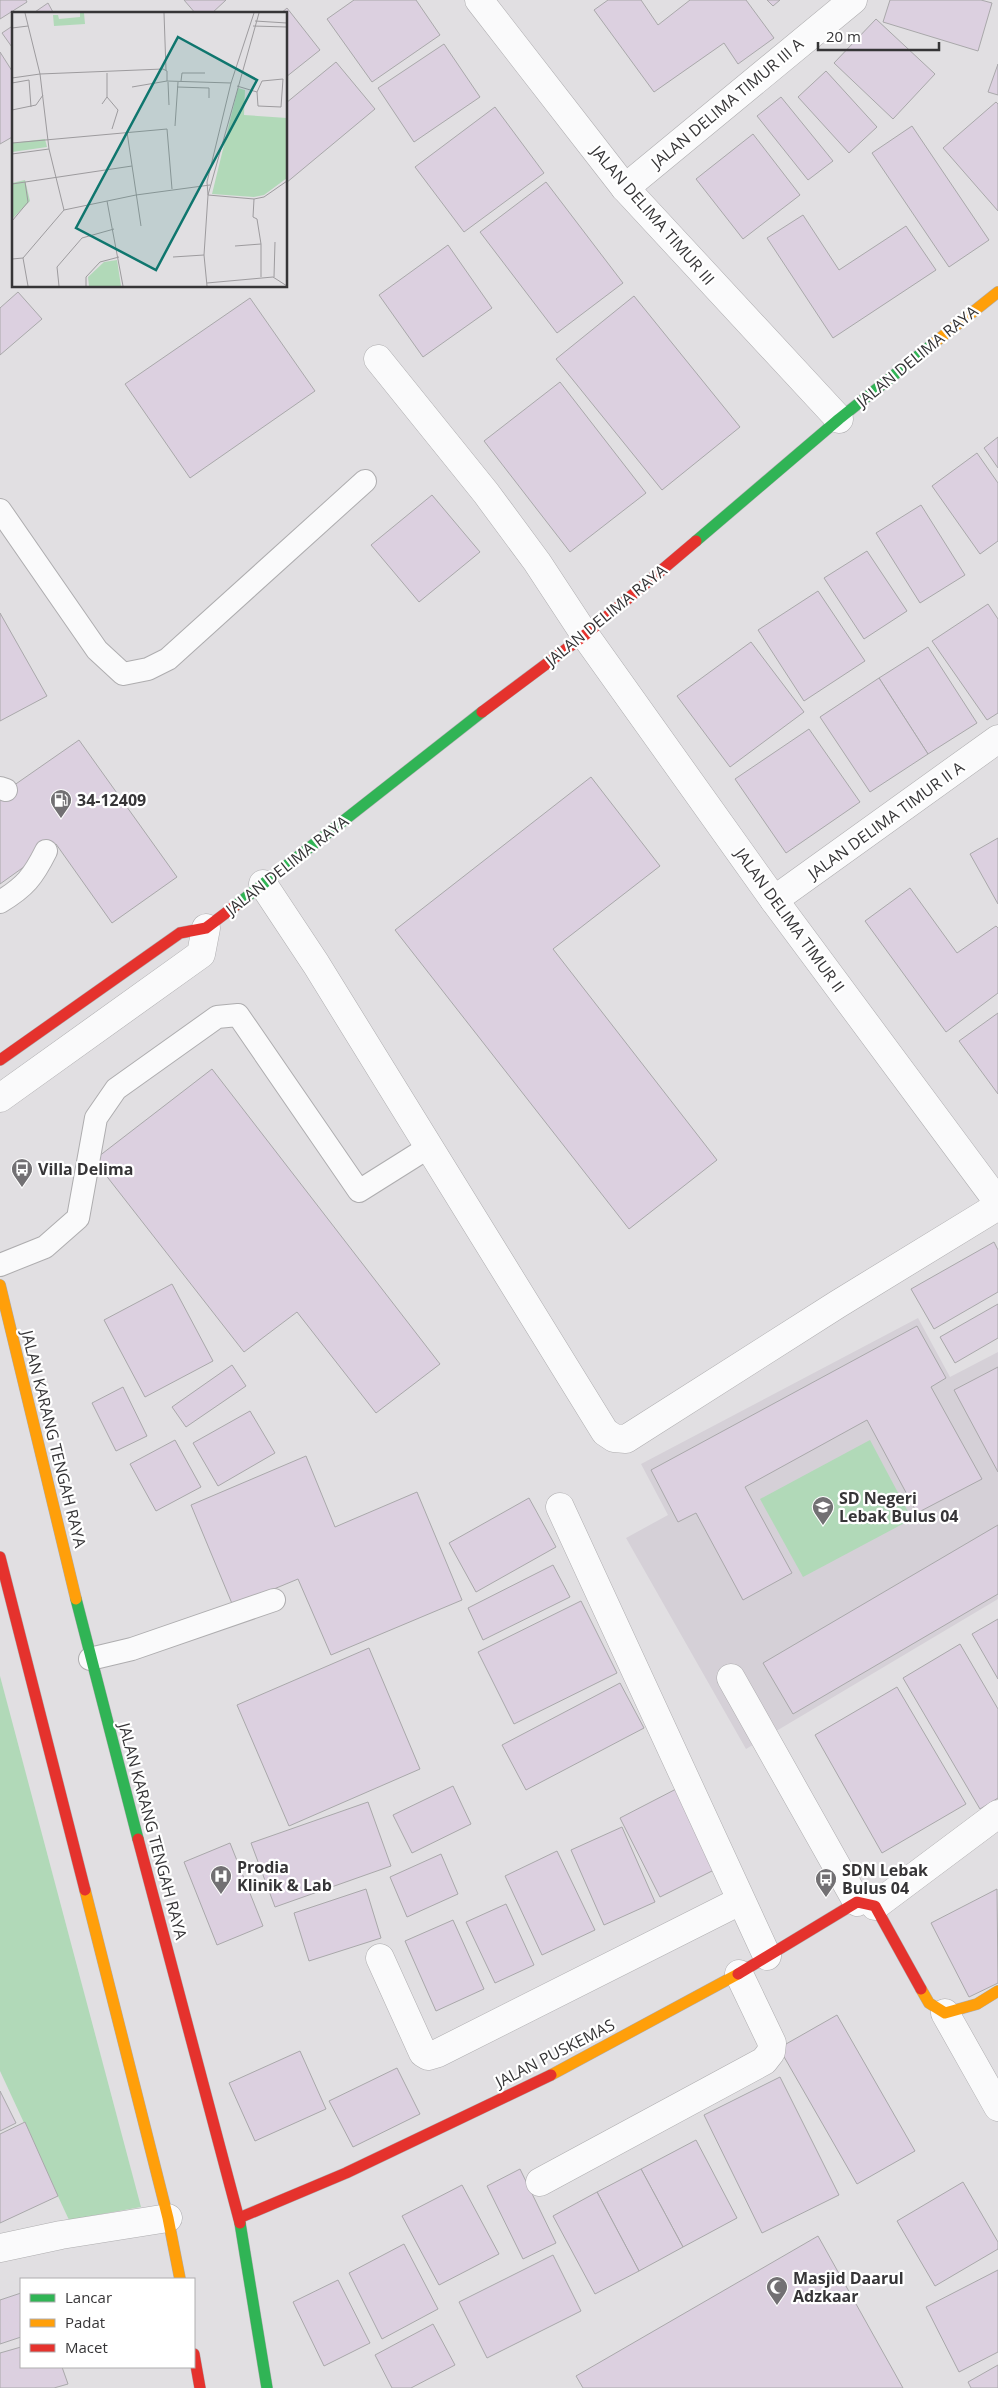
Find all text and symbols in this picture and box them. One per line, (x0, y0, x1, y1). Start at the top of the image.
inset map (12, 12, 288, 288)
scale bar (818, 20, 939, 52)
text: 20 m (826, 26, 861, 46)
street label: JALAN DELIMA TIMUR III A (645, 32, 808, 174)
street label: JALAN DELIMA TIMUR III (585, 139, 720, 289)
street label: JALAN DELIMA RAYA (850, 300, 983, 413)
street label: JALAN DELIMA RAYA (539, 559, 672, 672)
street label: JALAN DELIMA TIMUR II A (802, 755, 969, 885)
fuel station icon: 34-12409 (49, 788, 73, 819)
place label: 34-12409 (77, 789, 146, 811)
street label: JALAN DELIMA RAYA (220, 810, 354, 921)
street label: JALAN DELIMA TIMUR II (729, 842, 850, 997)
bus stop icon: Villa Delima (10, 1157, 34, 1188)
place label: Villa Delima (38, 1158, 133, 1180)
street label: JALAN KARANG TENGAH RAYA (16, 1326, 92, 1551)
place label: SD Negeri Lebak Bulus 04 (839, 1487, 958, 1527)
school or university icon: SD Negeri Lebak Bulus 04 (811, 1495, 835, 1526)
street label: JALAN KARANG TENGAH RAYA (113, 1718, 193, 1943)
place label: Prodia Klinik & Lab (237, 1856, 332, 1896)
place label: SDN Lebak Bulus 04 (842, 1859, 928, 1899)
hospital icon: Prodia Klinik & Lab (209, 1864, 233, 1895)
bus stop icon: SDN Lebak Bulus 04 (814, 1867, 838, 1898)
street label: JALAN PUSKEMAS (490, 2013, 619, 2093)
place label: Masjid Daarul Adzkaar (793, 2267, 904, 2307)
mosque icon: Masjid Daarul Adzkaar (765, 2275, 789, 2306)
legend (20, 2278, 195, 2368)
text: Lancar (65, 2287, 112, 2307)
text: Padat (65, 2312, 105, 2332)
text: Macet (65, 2337, 108, 2357)

